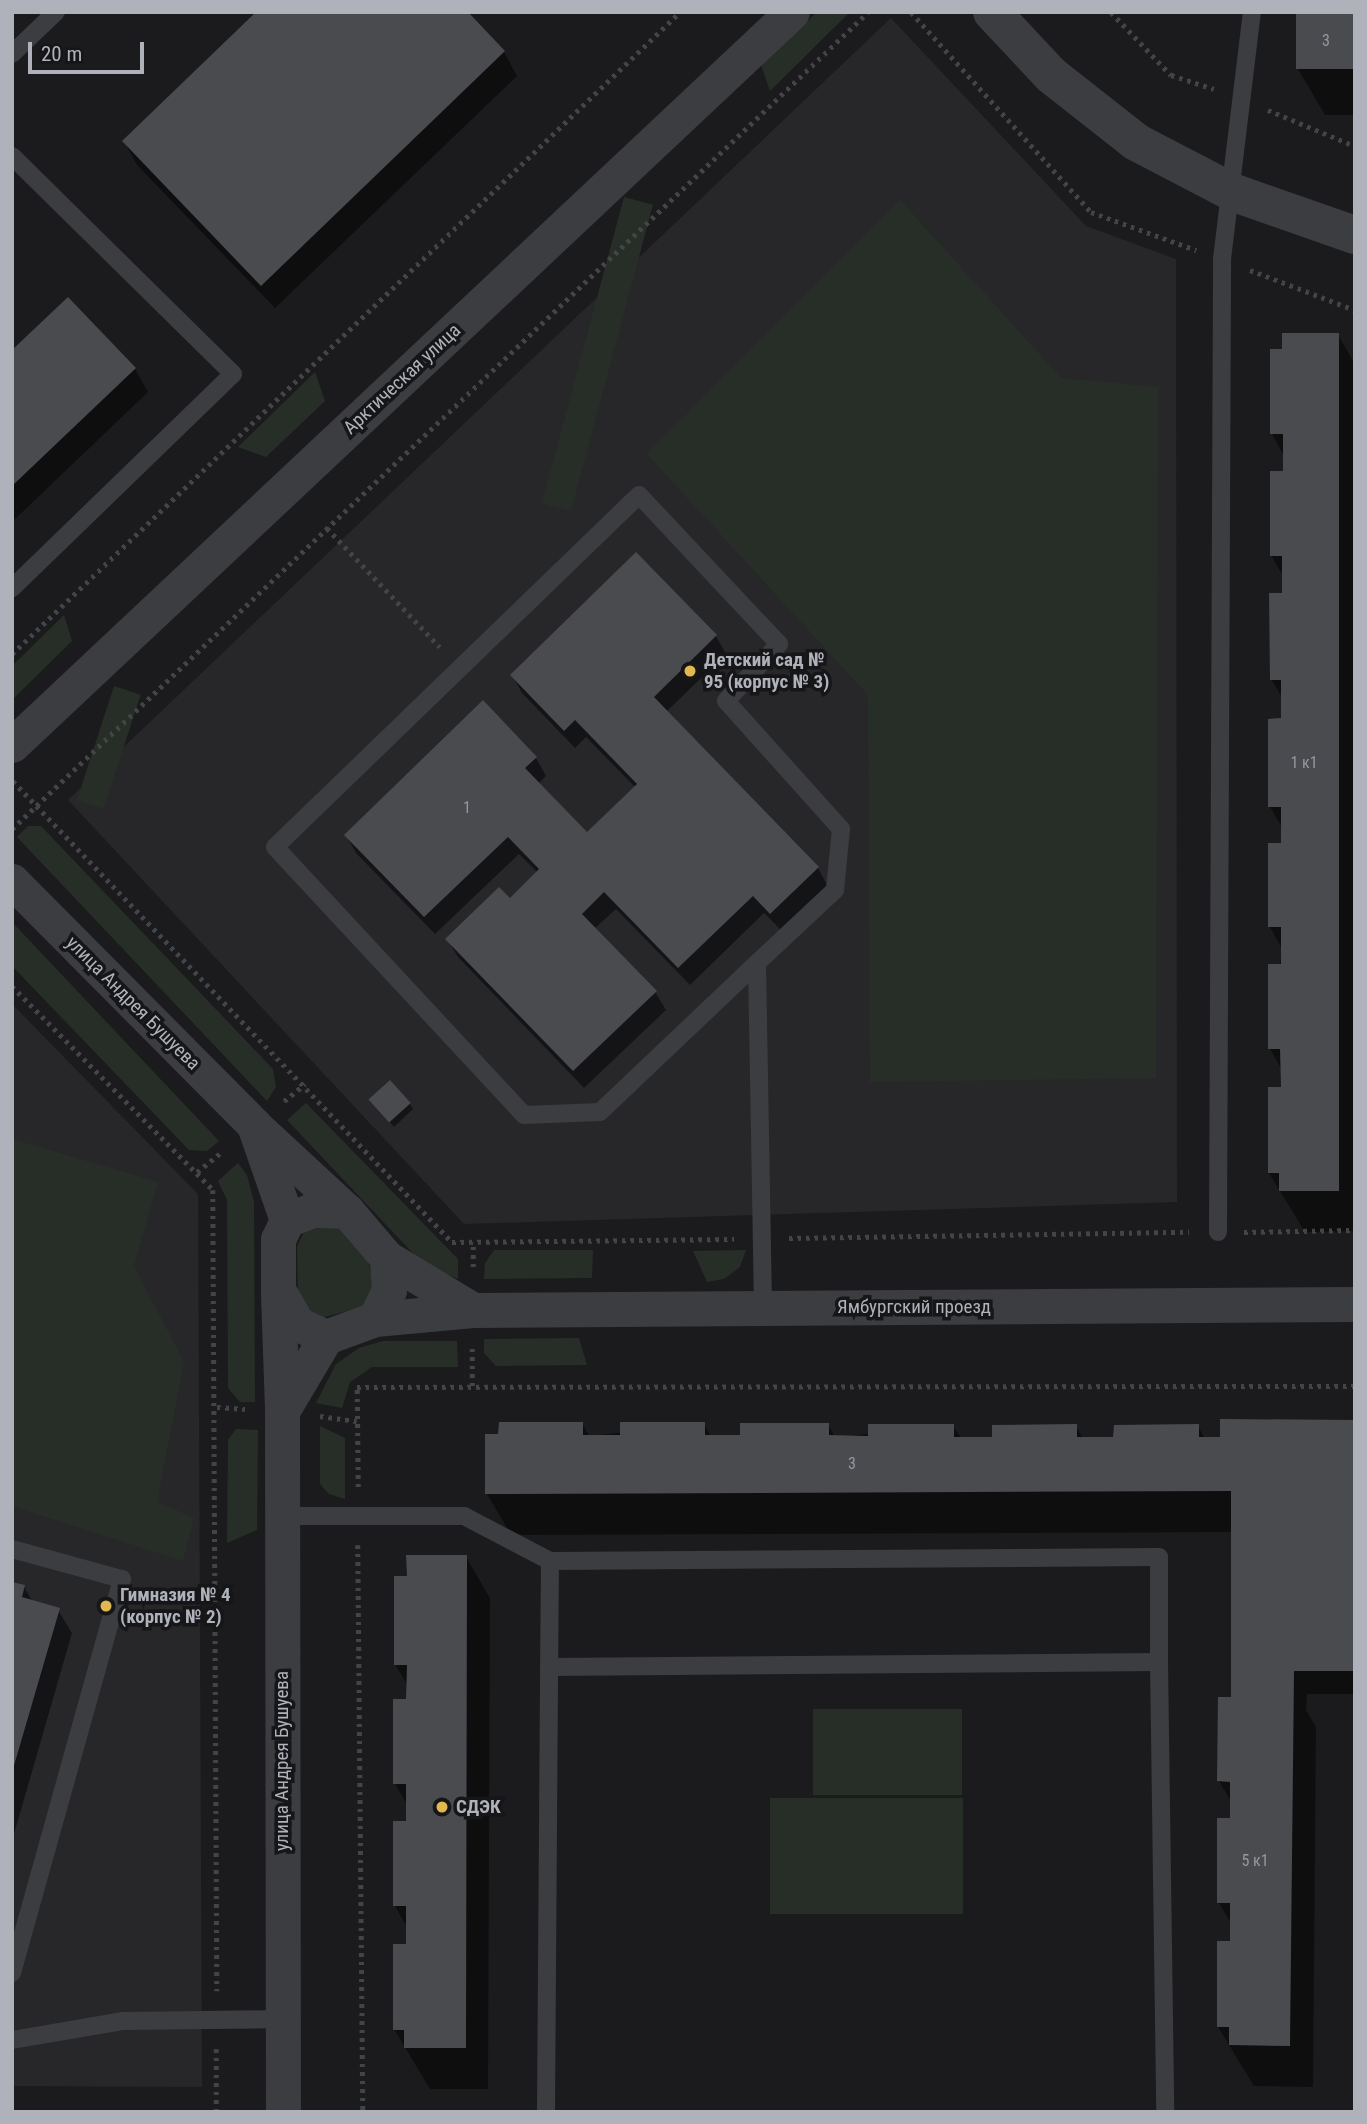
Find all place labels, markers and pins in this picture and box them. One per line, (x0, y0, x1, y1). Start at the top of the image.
place label: Детский сад № 95 (корпус № 3) (704, 649, 829, 693)
marker: Детский сад № 95 (корпус № 3) (682, 663, 698, 679)
place label: Гимназия № 4 (корпус № 2) (120, 1584, 231, 1628)
marker: Гимназия № 4 (корпус № 2) (98, 1598, 114, 1614)
place label: СДЭК (456, 1796, 501, 1818)
marker: СДЭК (434, 1799, 450, 1815)

